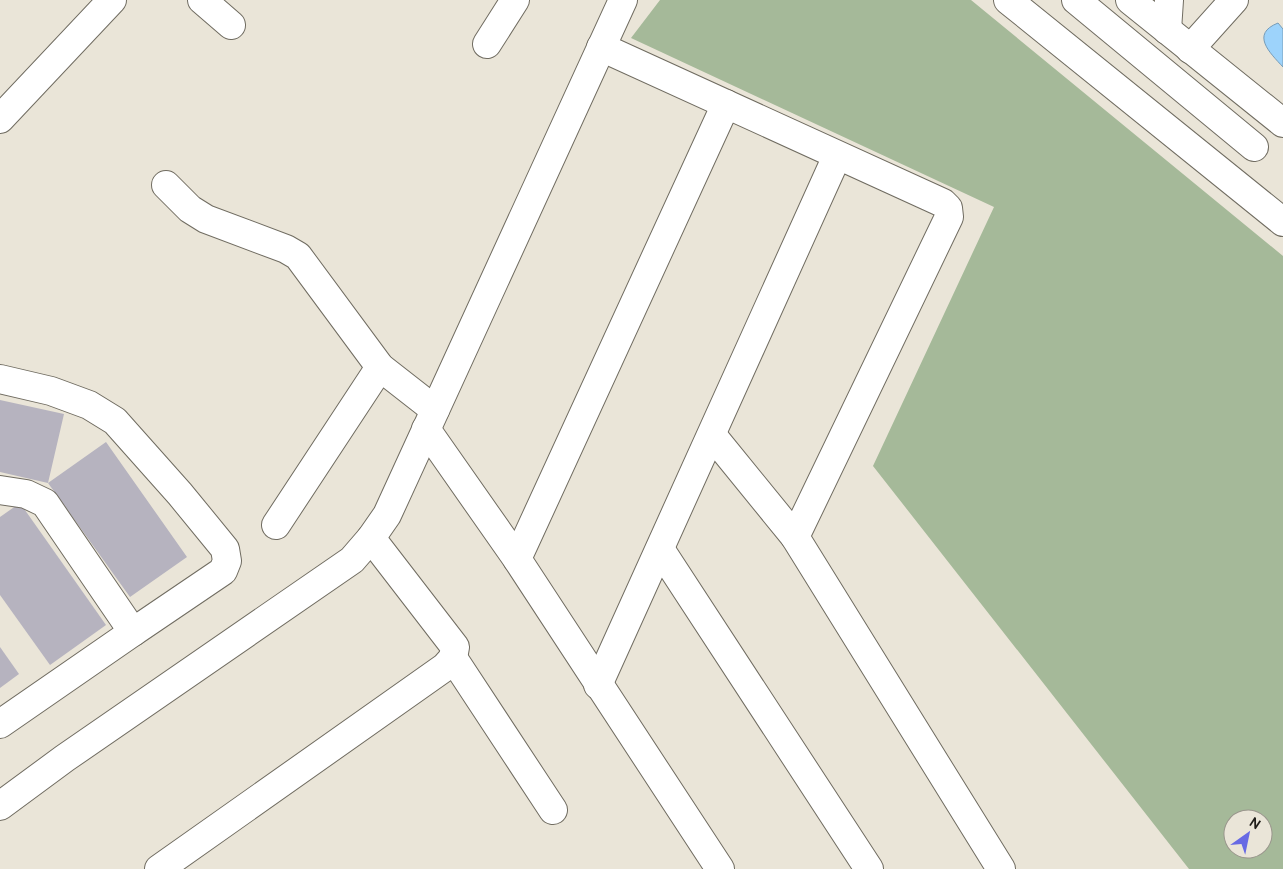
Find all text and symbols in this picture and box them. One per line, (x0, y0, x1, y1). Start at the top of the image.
north arrow (1223, 809, 1273, 859)
text: N (1245, 814, 1263, 834)

